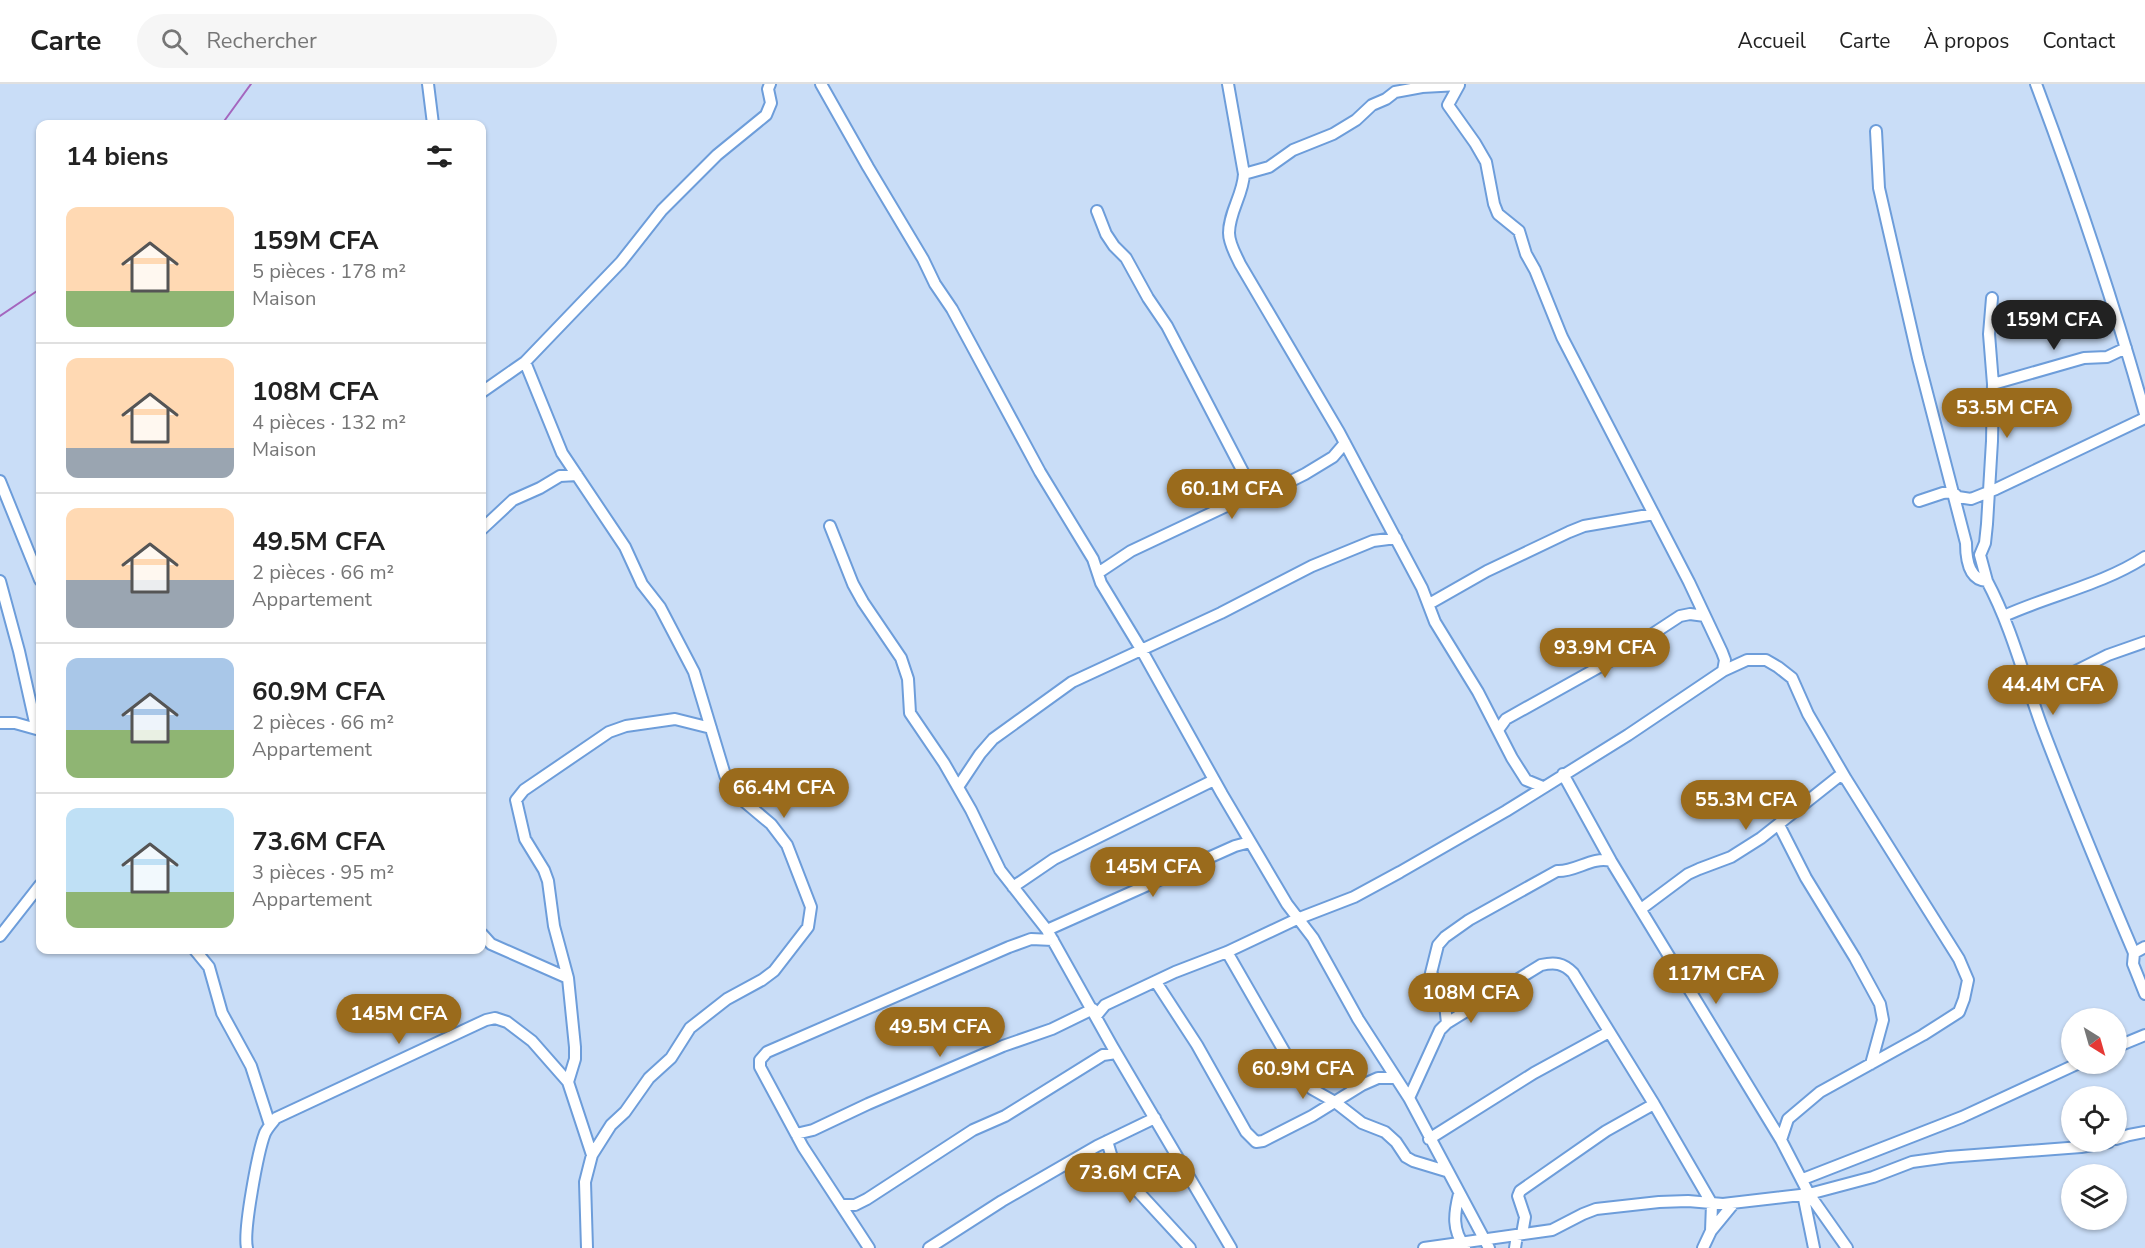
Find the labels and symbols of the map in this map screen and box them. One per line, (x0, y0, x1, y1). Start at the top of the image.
pin: 159M CFA (1992, 300, 2116, 351)
pin: 53.5M CFA (1938, 388, 2076, 439)
pin: 60.1M CFA (1163, 469, 1301, 520)
pin: 93.9M CFA (1536, 628, 1674, 679)
pin: 44.4M CFA (1984, 665, 2122, 716)
pin: 66.4M CFA (715, 768, 853, 819)
pin: 55.3M CFA (1677, 780, 1815, 831)
pin: 145M CFA (1091, 847, 1215, 898)
pin: 117M CFA (1654, 954, 1778, 1005)
pin: 108M CFA (1409, 973, 1533, 1024)
pin: 145M CFA (337, 994, 461, 1045)
pin: 49.5M CFA (871, 1007, 1009, 1058)
north arrow (2061, 1008, 2127, 1074)
pin: 60.9M CFA (1234, 1049, 1372, 1100)
pin: 73.6M CFA (1061, 1153, 1199, 1204)

